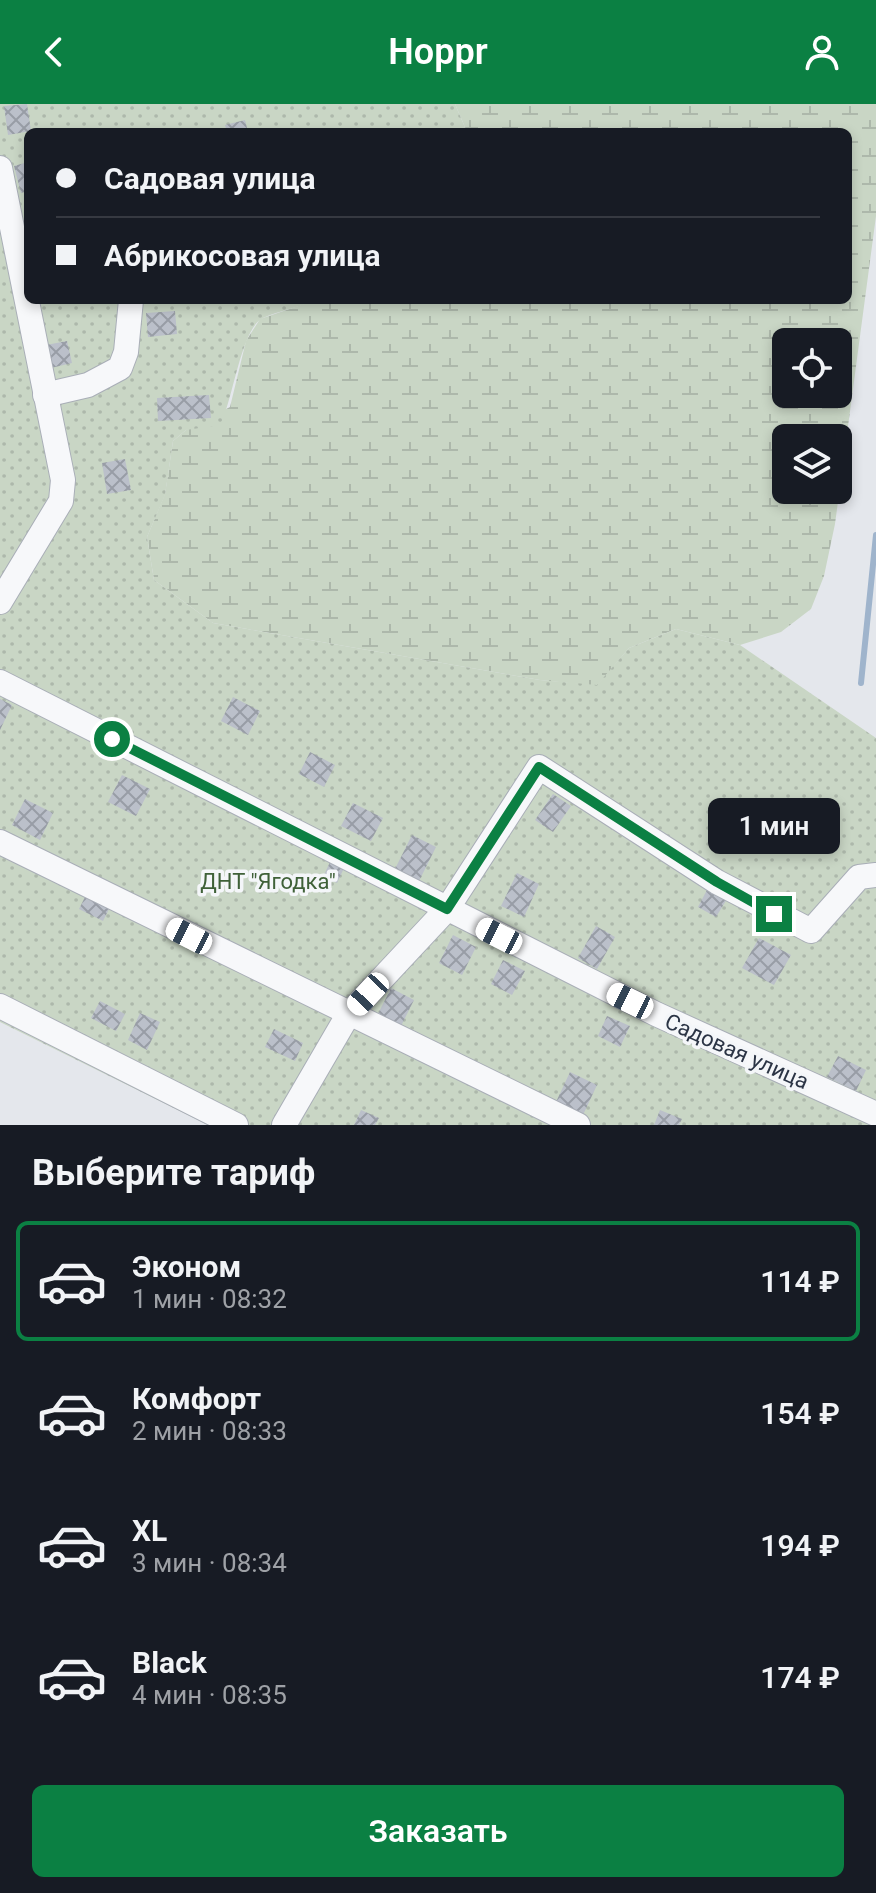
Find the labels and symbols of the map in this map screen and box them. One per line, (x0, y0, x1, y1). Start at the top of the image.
route start (94, 721, 130, 757)
callout: 1 мин (708, 798, 840, 854)
park label: ДНТ "Ягодка" (200, 869, 336, 894)
route end (756, 896, 792, 932)
car (162, 914, 216, 958)
car (472, 914, 526, 958)
car (343, 968, 393, 1020)
car (603, 980, 657, 1022)
street label: Садовая улица (661, 1009, 812, 1094)

